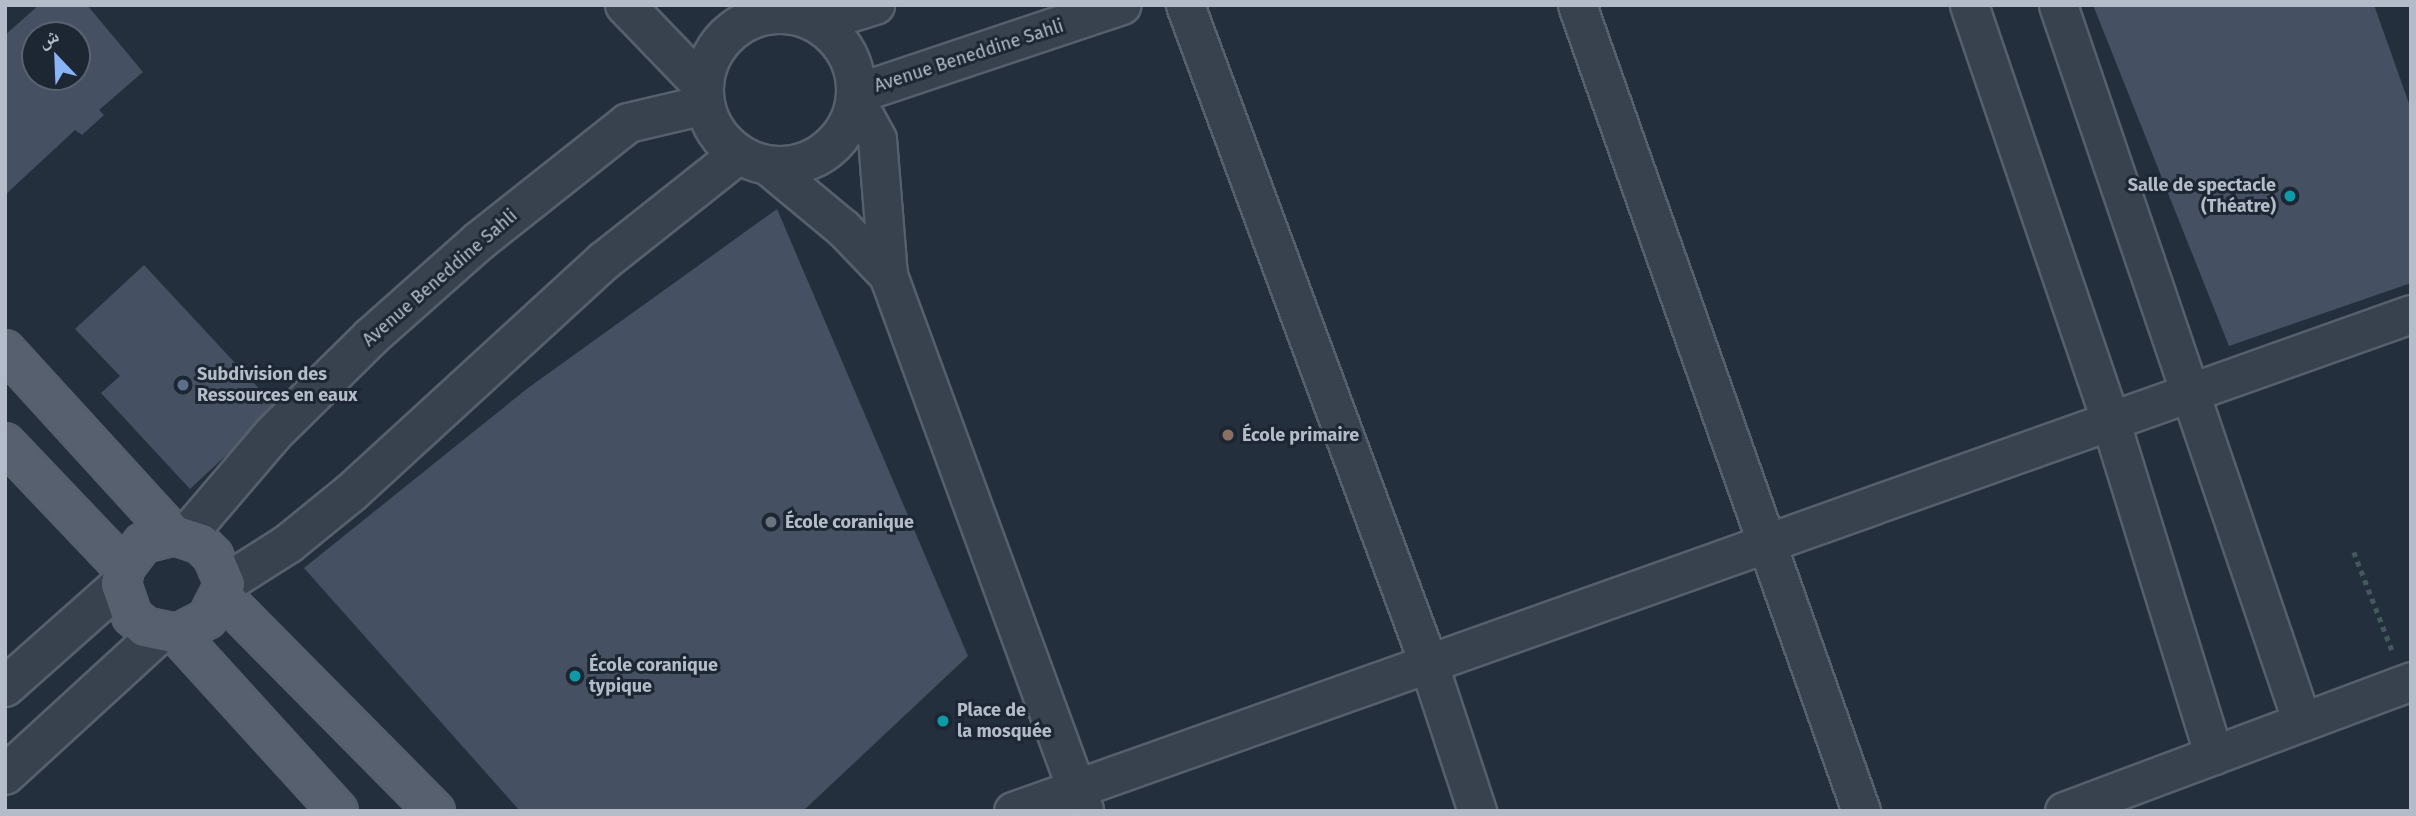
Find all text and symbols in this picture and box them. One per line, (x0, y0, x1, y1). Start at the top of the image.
street label: Avenue Beneddine Sahli (872, 15, 1066, 97)
north arrow (21, 21, 91, 91)
text: ش (35, 24, 62, 53)
place label: Salle de spectacle (Théatre) (2128, 175, 2276, 218)
marker: Salle de spectacle (Théatre) (2282, 188, 2298, 204)
street label: Avenue Beneddine Sahli (358, 205, 522, 351)
place label: Subdivision des Ressources en eaux (197, 364, 357, 406)
marker: Subdivision des Ressources en eaux (175, 377, 191, 393)
place label: École primaire (1242, 424, 1359, 446)
marker: École primaire (1220, 427, 1236, 443)
place label: École coranique (785, 511, 914, 533)
marker: École coranique (763, 514, 779, 530)
place label: École coranique typique (589, 655, 718, 698)
marker: École coranique typique (567, 668, 583, 684)
place label: Place de la mosquée (957, 700, 1052, 742)
marker: Place de la mosquée (935, 713, 951, 729)

